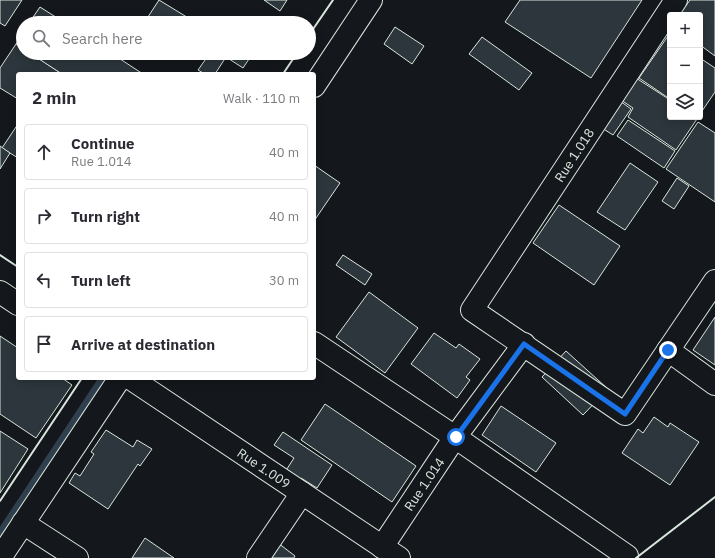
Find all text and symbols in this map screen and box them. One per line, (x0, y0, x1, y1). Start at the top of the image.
map controls (667, 12, 703, 120)
button: + (667, 12, 703, 48)
search box (16, 16, 316, 60)
icon: search (30, 27, 52, 49)
text: Search here (62, 29, 142, 48)
button: − (667, 48, 703, 84)
button: layers (667, 84, 703, 120)
text: 2 min (32, 87, 76, 109)
text: Walk · 110 m (223, 90, 300, 107)
street label: Rue 1.018 (551, 125, 598, 185)
text: Continue (71, 134, 135, 153)
icon: ahead (33, 141, 55, 163)
text: 40 m (269, 144, 299, 161)
text: Rue 1.014 (71, 153, 132, 170)
icon: right (33, 205, 55, 227)
text: Turn right (71, 207, 140, 226)
text: 40 m (269, 208, 299, 225)
icon: left (33, 269, 55, 291)
text: Turn left (71, 271, 131, 290)
text: 30 m (269, 272, 299, 289)
icon: arrive (33, 333, 55, 355)
text: Arrive at destination (71, 335, 215, 354)
route end (659, 341, 677, 359)
route start (447, 428, 465, 446)
street label: Rue 1.009 (234, 444, 294, 492)
street label: Rue 1.014 (400, 454, 449, 514)

